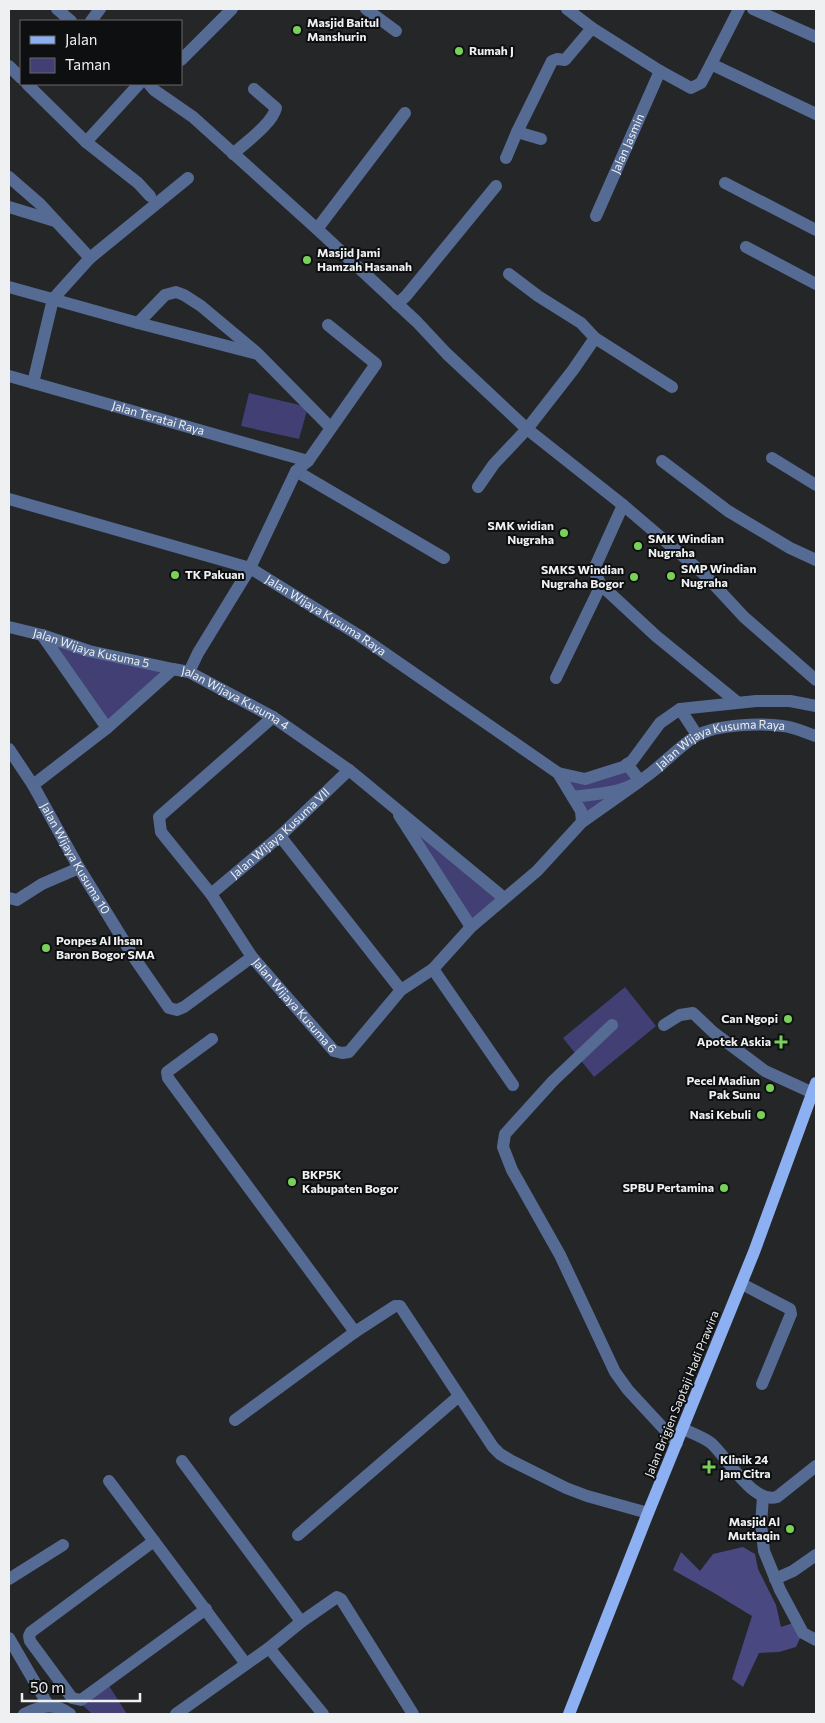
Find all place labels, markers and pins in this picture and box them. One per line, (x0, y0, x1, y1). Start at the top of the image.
place label: Masjid Baitul Manshurin (307, 15, 379, 43)
marker: Masjid Baitul Manshurin (291, 24, 303, 36)
place label: Rumah J (469, 43, 514, 58)
marker: Rumah J (453, 45, 465, 57)
place label: Masjid Jami Hamzah Hasanah (317, 245, 412, 273)
marker: Masjid Jami Hamzah Hasanah (301, 254, 313, 266)
place label: SMK widian Nugraha (488, 518, 554, 546)
marker: SMK widian Nugraha (558, 527, 570, 539)
place label: SMK Windian Nugraha (648, 531, 724, 559)
marker: SMK Windian Nugraha (632, 540, 644, 552)
place label: SMP Windian Nugraha (681, 561, 756, 589)
place label: SMKS Windian Nugraha Bogor (541, 562, 624, 590)
place label: TK Pakuan (185, 567, 245, 581)
marker: TK Pakuan (169, 569, 181, 581)
marker: SMP Windian Nugraha (665, 570, 677, 582)
marker: SMKS Windian Nugraha Bogor (628, 571, 640, 583)
place label: Ponpes Al Ihsan Baron Bogor SMA (56, 933, 155, 961)
marker: Ponpes Al Ihsan Baron Bogor SMA (40, 942, 52, 954)
place label: Can Ngopi (721, 1011, 778, 1025)
marker: Can Ngopi (782, 1013, 794, 1025)
place label: Apotek Askia (697, 1034, 771, 1048)
marker: Apotek Askia (775, 1036, 787, 1048)
place label: Pecel Madiun Pak Sunu (686, 1073, 760, 1101)
marker: Pecel Madiun Pak Sunu (764, 1082, 776, 1094)
place label: Nasi Kebuli (690, 1107, 751, 1121)
marker: Nasi Kebuli (755, 1109, 767, 1121)
place label: BKP5K Kabupaten Bogor (302, 1167, 398, 1195)
marker: BKP5K Kabupaten Bogor (286, 1176, 298, 1188)
place label: SPBU Pertamina (623, 1180, 714, 1194)
marker: SPBU Pertamina (718, 1182, 730, 1194)
place label: Klinik 24 Jam Citra (720, 1452, 771, 1481)
marker: Klinik 24 Jam Citra (702, 1460, 716, 1474)
place label: Masjid Al Muttaqin (728, 1514, 780, 1542)
marker: Masjid Al Muttaqin (784, 1523, 796, 1535)

